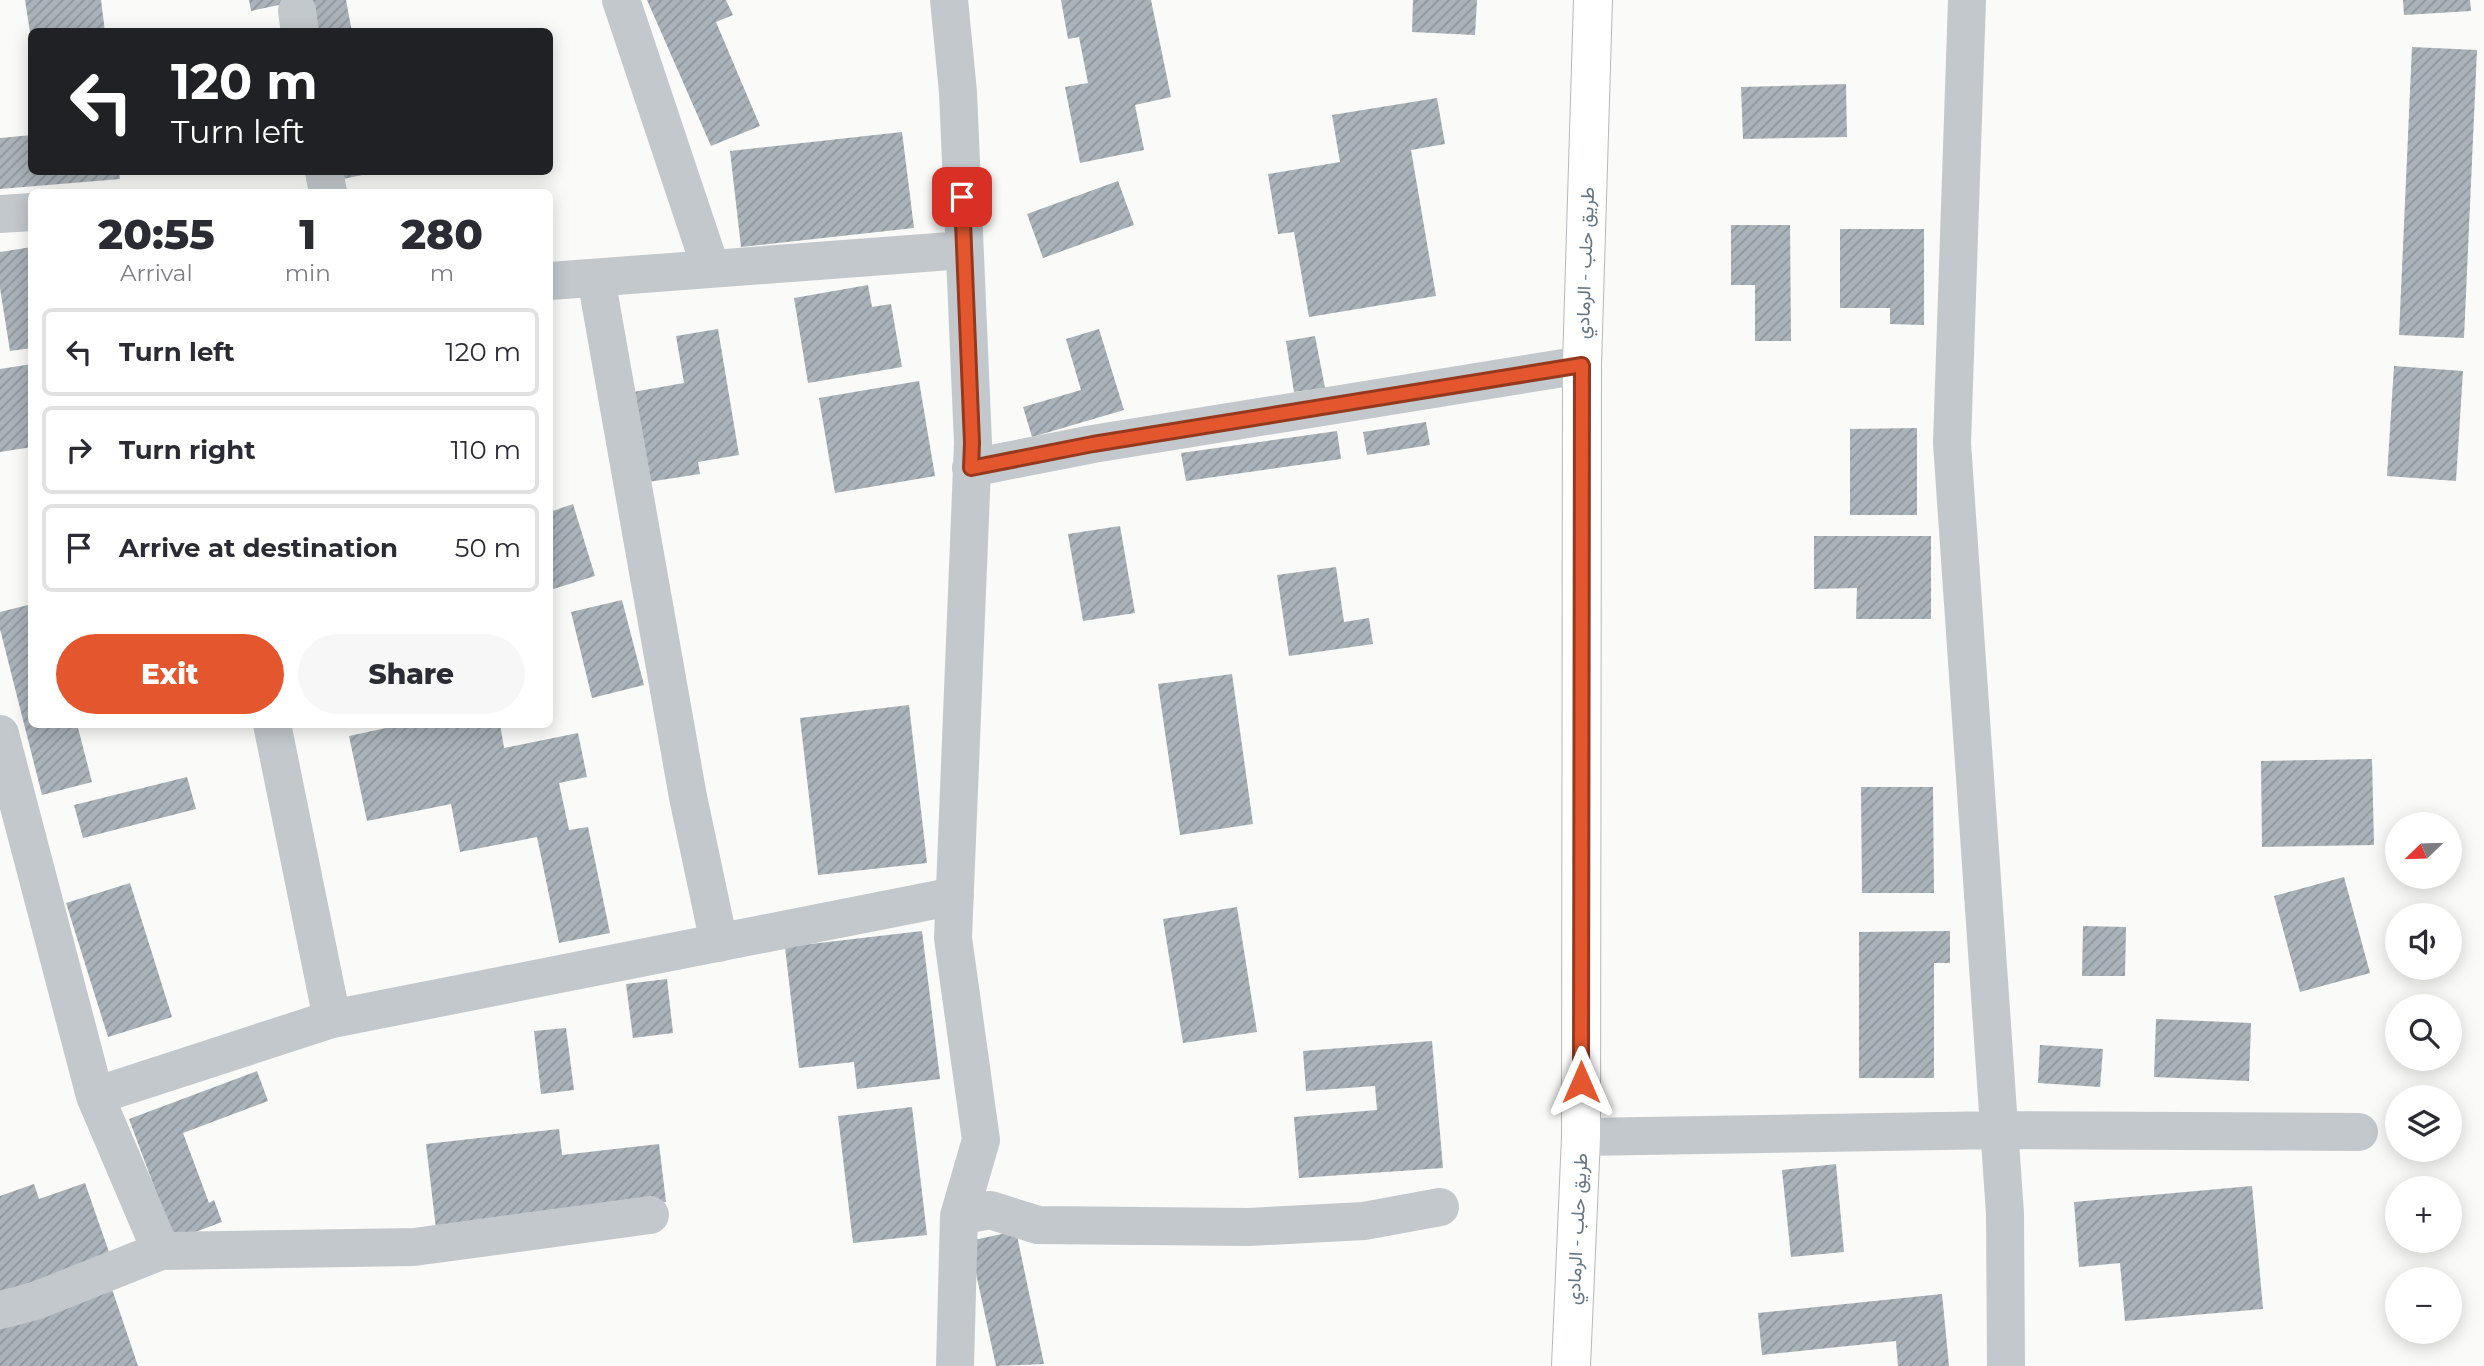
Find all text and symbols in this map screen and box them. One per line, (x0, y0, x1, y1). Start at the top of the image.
text: 120 m (171, 52, 318, 111)
icon: left (56, 56, 147, 147)
text: Turn left (171, 112, 305, 151)
pin (932, 167, 992, 227)
icon: arrive (943, 178, 981, 216)
street label: طريق حلب - الرمادي (1571, 187, 1603, 340)
text: 20:55 (98, 208, 215, 260)
text: 1 (299, 208, 316, 260)
text: 280 (401, 208, 483, 260)
text: Arrival (120, 259, 193, 287)
text: min (285, 259, 331, 287)
text: m (430, 259, 454, 287)
icon: left (60, 333, 98, 371)
text: Turn left (119, 336, 235, 368)
text: 120 m (445, 336, 521, 368)
icon: right (60, 431, 98, 469)
text: Turn right (119, 434, 255, 466)
text: 110 m (451, 434, 521, 466)
icon: arrive (60, 529, 98, 567)
text: Arrive at destination (119, 532, 398, 564)
text: 50 m (455, 532, 521, 564)
button: Exit (56, 634, 284, 714)
button: Share (298, 634, 525, 714)
north arrow (2385, 812, 2462, 889)
map controls (2385, 812, 2462, 1344)
button: sound (2385, 903, 2462, 980)
button: search (2385, 994, 2462, 1071)
position arrow (1544, 1045, 1618, 1119)
button: layers (2385, 1085, 2462, 1162)
street label: طريق حلب - الرمادي (1562, 1152, 1596, 1306)
button: + (2385, 1176, 2462, 1253)
button: − (2385, 1267, 2462, 1344)

